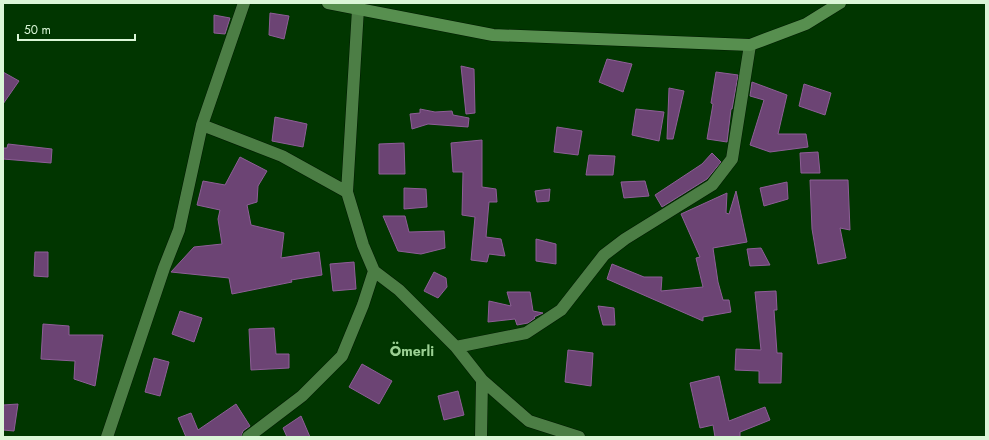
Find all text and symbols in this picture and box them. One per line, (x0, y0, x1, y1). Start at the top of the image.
scale bar (18, 16, 135, 42)
text: 50 m (24, 21, 51, 39)
district label: Ömerli (390, 341, 434, 361)

